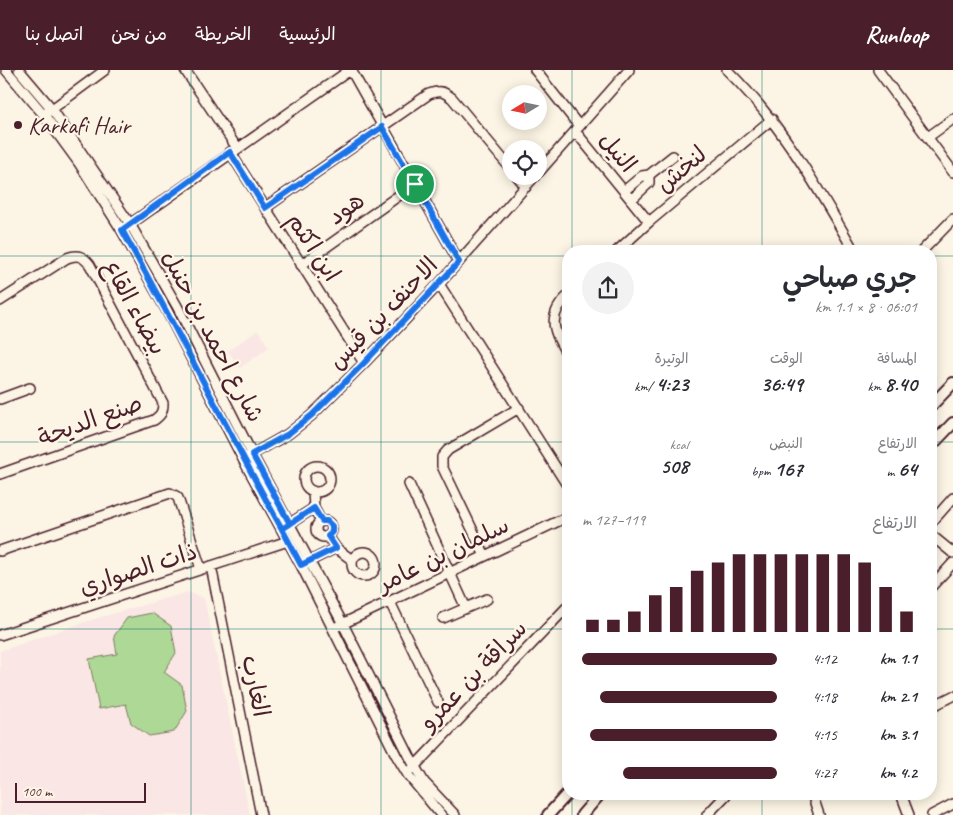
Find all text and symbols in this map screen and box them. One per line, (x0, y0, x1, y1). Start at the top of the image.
text: Runloop (865, 20, 928, 50)
text: اتصل بنا (25, 23, 83, 45)
text: من نحن (111, 23, 167, 45)
text: الخريطة (195, 23, 251, 45)
text: الرئيسية (279, 23, 336, 45)
north arrow (502, 85, 548, 130)
map controls (502, 85, 547, 185)
place label: Karkafi Hair (28, 110, 132, 140)
marker: Karkafi Hair (12, 119, 24, 131)
street label: النيل (593, 126, 643, 178)
street label: لنخش (649, 139, 713, 199)
button: locate (502, 140, 547, 185)
pin (394, 163, 436, 205)
icon: arrive (401, 170, 429, 198)
street label: هود (322, 185, 370, 231)
street label: ابن اكثم (278, 207, 347, 289)
street label: شارع احمد بن حنبل (153, 245, 271, 428)
street label: الاحنف بن قيس (322, 250, 444, 376)
street label: بيضاء القاع (95, 254, 173, 361)
text: جري صباحي (782, 260, 917, 295)
button: share (582, 262, 634, 314)
text: 06:01 · 8 × 1.1 km (815, 297, 917, 317)
text: الوتيرة (655, 350, 688, 367)
text: الوقت (770, 350, 803, 367)
text: المسافة (877, 350, 917, 367)
text: 4:23 (656, 371, 688, 397)
text: 36:49 (761, 371, 803, 397)
text: 8.40 (884, 371, 917, 397)
text: /km (634, 378, 656, 395)
text: km (867, 378, 884, 395)
street label: صنع الديحة (34, 387, 147, 455)
text: النبض (769, 435, 803, 452)
text: الارتفاع (878, 435, 917, 452)
text: kcal (670, 436, 688, 453)
text: 508 (660, 453, 688, 479)
text: 167 (774, 456, 803, 482)
text: 64 (898, 456, 917, 482)
text: bpm (751, 463, 774, 480)
text: m (886, 463, 898, 480)
street label: سلمان بن عامر (370, 509, 514, 600)
text: 119–127 m (582, 510, 645, 530)
text: الارتفاع (872, 513, 917, 533)
street label: ذات الصواري (75, 536, 201, 604)
street label: سراقة بن عمرو (411, 613, 533, 738)
text: 4:12 (812, 649, 837, 669)
text: 1.1 km (880, 649, 917, 669)
street label: الغارب (235, 653, 277, 719)
text: 4:18 (812, 687, 837, 707)
text: 2.1 km (880, 687, 917, 707)
text: 4:15 (812, 725, 837, 745)
text: 3.1 km (880, 725, 917, 745)
text: 4:27 (812, 763, 837, 783)
text: 4.2 km (880, 763, 917, 783)
scale bar (15, 780, 146, 803)
text: 100 m (22, 783, 52, 800)

